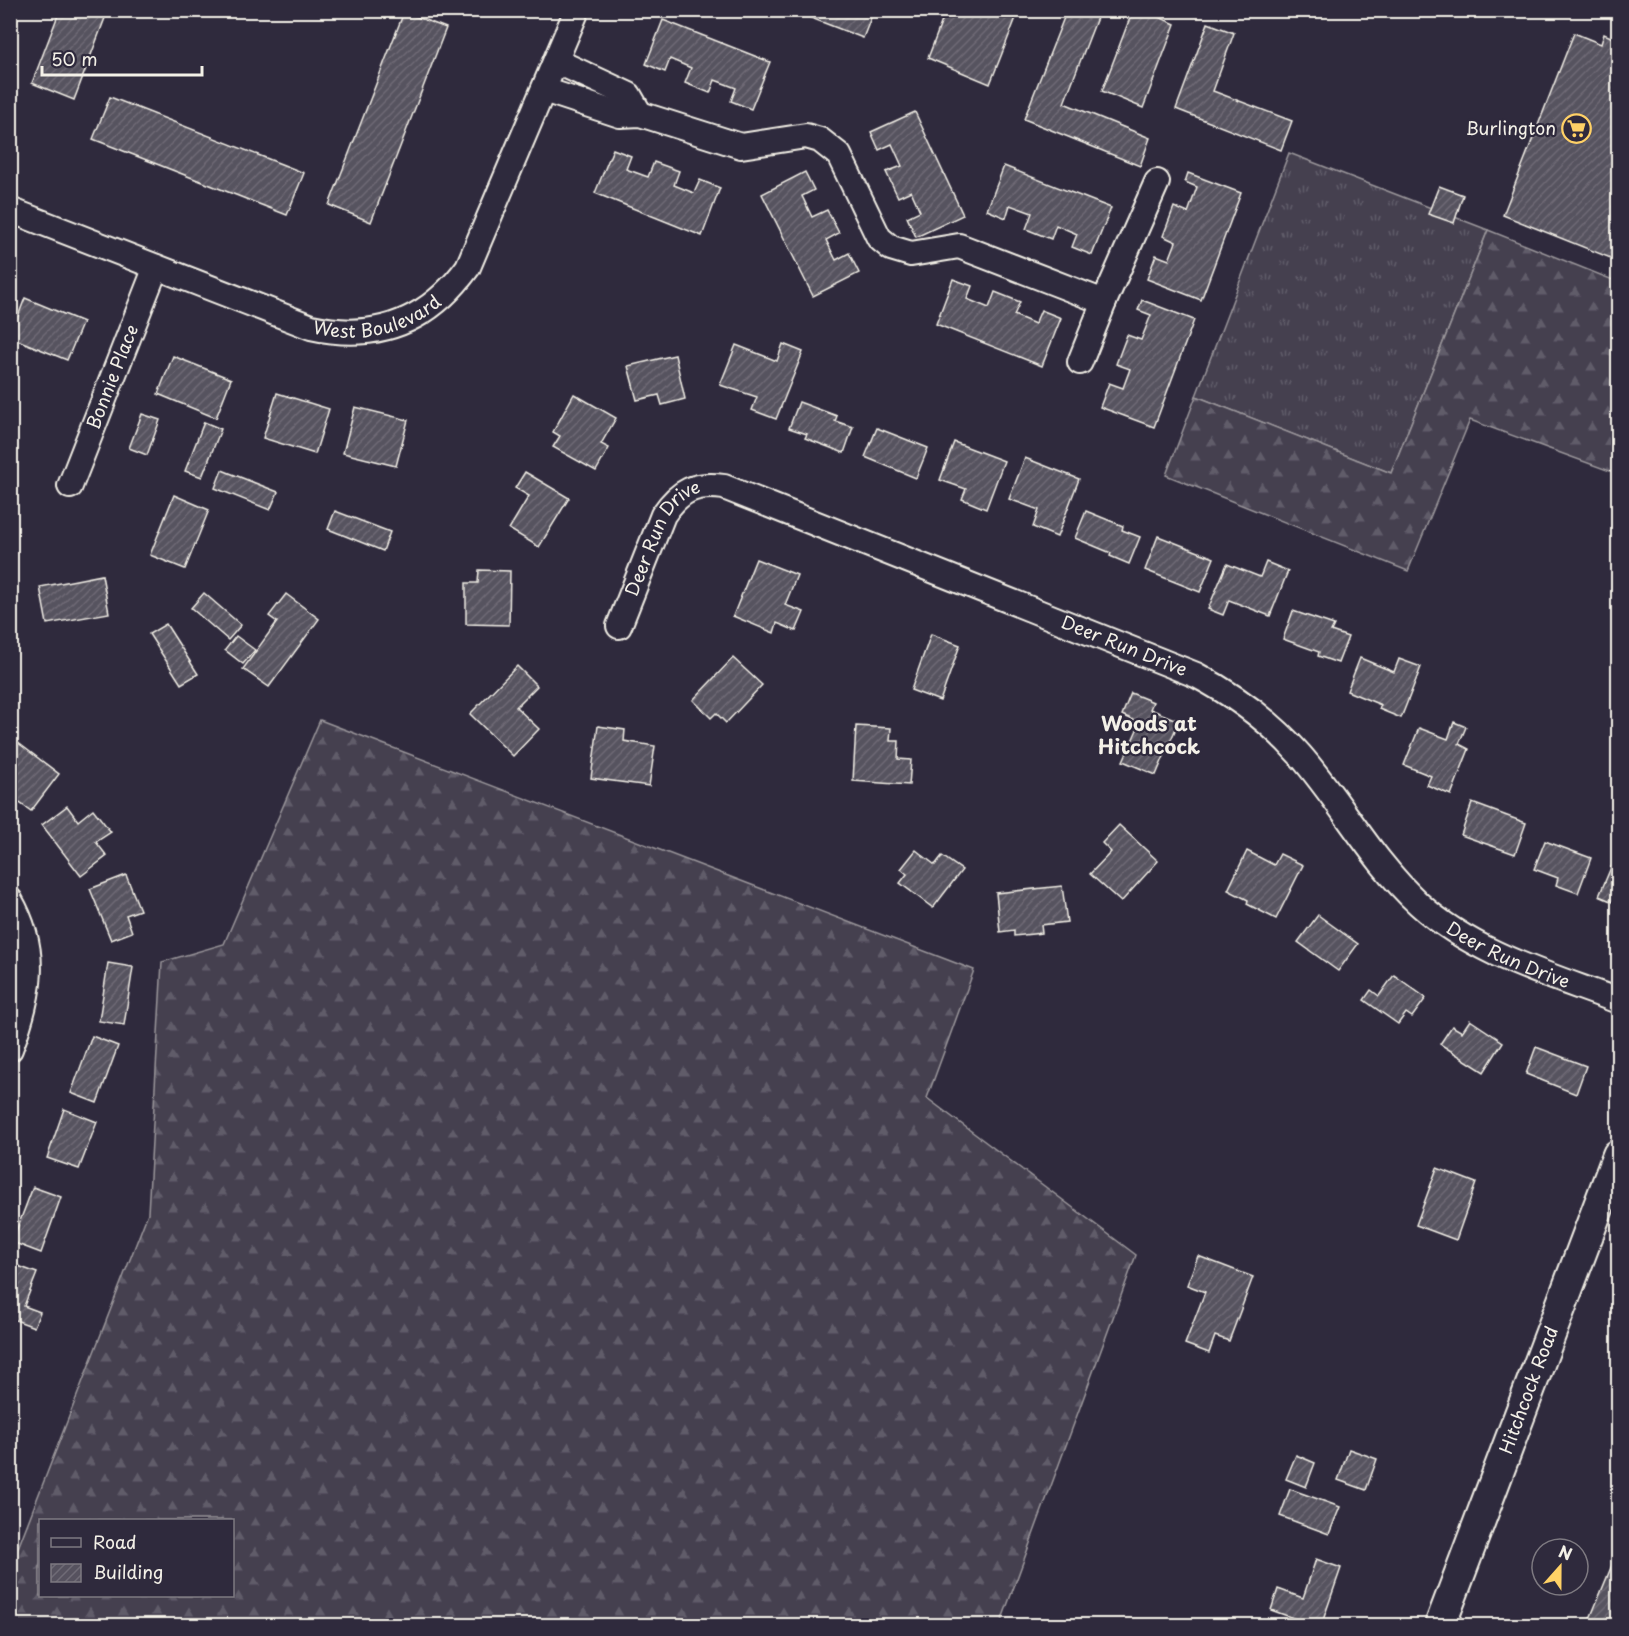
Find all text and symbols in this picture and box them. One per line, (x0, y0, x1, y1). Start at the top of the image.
scale bar (42, 39, 202, 77)
text: 50 m (51, 45, 98, 72)
supermarket icon: Burlington (1561, 113, 1593, 145)
place label: Burlington (1465, 114, 1556, 141)
street label: West Boulevard (311, 288, 446, 344)
street label: Bonnie Place (79, 320, 144, 433)
street label: Deer Run Drive (617, 472, 703, 600)
street label: Deer Run Drive (1057, 608, 1192, 682)
district label: Woods at Hitchcock (1098, 708, 1200, 761)
street label: Deer Run Drive (1441, 914, 1574, 994)
street label: Hitchcock Road (1491, 1322, 1564, 1458)
legend (39, 1519, 234, 1597)
text: Road (93, 1528, 137, 1555)
north arrow (1530, 1537, 1590, 1597)
text: N (1556, 1539, 1576, 1566)
text: Building (93, 1558, 163, 1585)

